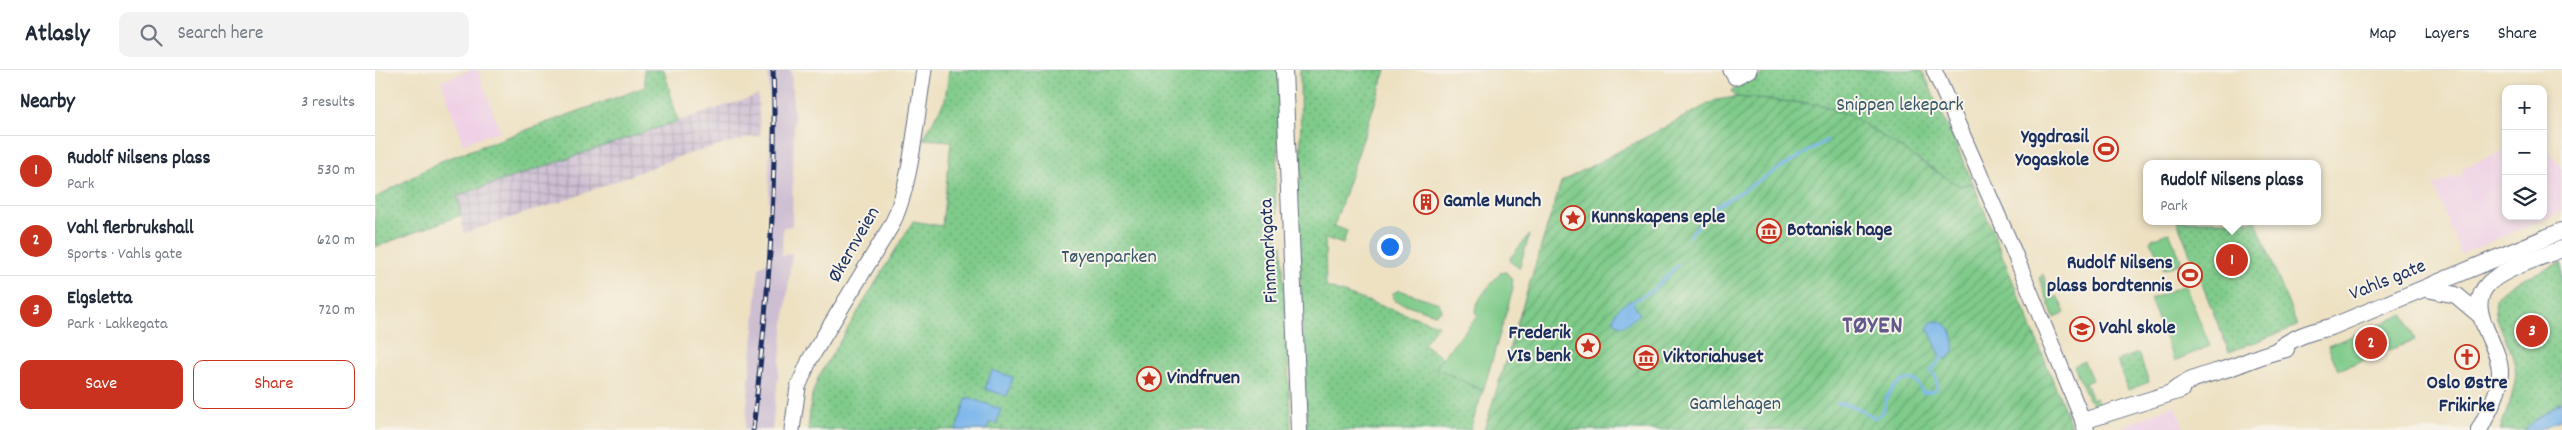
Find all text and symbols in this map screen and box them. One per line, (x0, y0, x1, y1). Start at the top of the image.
search box (119, 12, 469, 57)
text: Atlasly (25, 18, 89, 52)
icon: search (137, 21, 165, 49)
text: Search here (177, 21, 263, 48)
text: Map (2369, 22, 2396, 47)
text: Layers (2424, 22, 2470, 47)
text: Share (2498, 22, 2537, 47)
map controls (2502, 85, 2547, 220)
button: + (2502, 85, 2547, 130)
text: Nearby (20, 88, 75, 118)
text: 3 results (301, 91, 355, 114)
park label: Snippen lekepark (1836, 92, 1964, 120)
place label: Yggdrasil Yogaskole (2015, 124, 2089, 175)
button: − (2502, 130, 2547, 175)
sports icon: Yggdrasil Yogaskole (2093, 136, 2119, 162)
text: Rudolf Nilsens plass (67, 146, 210, 173)
text: 1 (34, 159, 38, 182)
text: 530 m (317, 159, 355, 182)
popup (2143, 160, 2321, 225)
text: Rudolf Nilsens plass (2160, 168, 2304, 195)
text: Park (67, 173, 94, 196)
button: layers (2502, 175, 2547, 220)
place label: Gamle Munch (1443, 188, 1541, 216)
building icon: Gamle Munch (1413, 189, 1439, 215)
text: Park (2160, 195, 2188, 218)
street label: Finnmarkgata (1253, 197, 1287, 304)
street label: Økernveien (822, 202, 888, 288)
place label: Kunnskapens eple (1591, 204, 1725, 232)
place icon: Kunnskapens eple (1560, 205, 1586, 231)
text: Vahl flerbrukshall (67, 216, 193, 243)
place label: Botanisk hage (1787, 217, 1893, 245)
museum icon: Botanisk hage (1756, 218, 1782, 244)
text: 2 (33, 229, 40, 252)
text: 620 m (317, 229, 355, 252)
your location (1377, 234, 1403, 260)
pin: 1 (2216, 241, 2248, 279)
text: Sports · Vahls gate (67, 243, 182, 266)
park label: Tøyenparken (1061, 244, 1157, 272)
place label: Rudolf Nilsens plass bordtennis (2047, 250, 2173, 301)
street label: Vahls gate (2346, 253, 2431, 309)
sports icon: Rudolf Nilsens plass bordtennis (2177, 262, 2203, 288)
text: Elgsletta (67, 286, 132, 313)
text: 3 (32, 299, 40, 322)
text: 720 m (319, 299, 355, 322)
district label: TØYEN (1842, 309, 1904, 345)
pin: 3 (2516, 312, 2548, 350)
text: Park · Lakkegata (67, 313, 167, 336)
place label: Vahl skole (2099, 315, 2176, 343)
school or university icon: Vahl skole (2069, 316, 2095, 342)
place label: Frederik VIs benk (1507, 320, 1571, 371)
pin: 2 (2355, 324, 2387, 362)
place icon: Frederik VIs benk (1575, 333, 1601, 359)
place label: Viktoriahuset (1663, 344, 1764, 372)
church icon: Oslo Østre Frikirke (2454, 344, 2480, 370)
museum icon: Viktoriahuset (1633, 345, 1659, 371)
button: Save (20, 360, 183, 409)
button: Share (193, 360, 355, 409)
place label: Vindfruen (1167, 365, 1240, 393)
place icon: Vindfruen (1136, 366, 1162, 392)
place label: Oslo Østre Frikirke (2426, 370, 2508, 421)
park label: Gamlehagen (1689, 391, 1781, 419)

